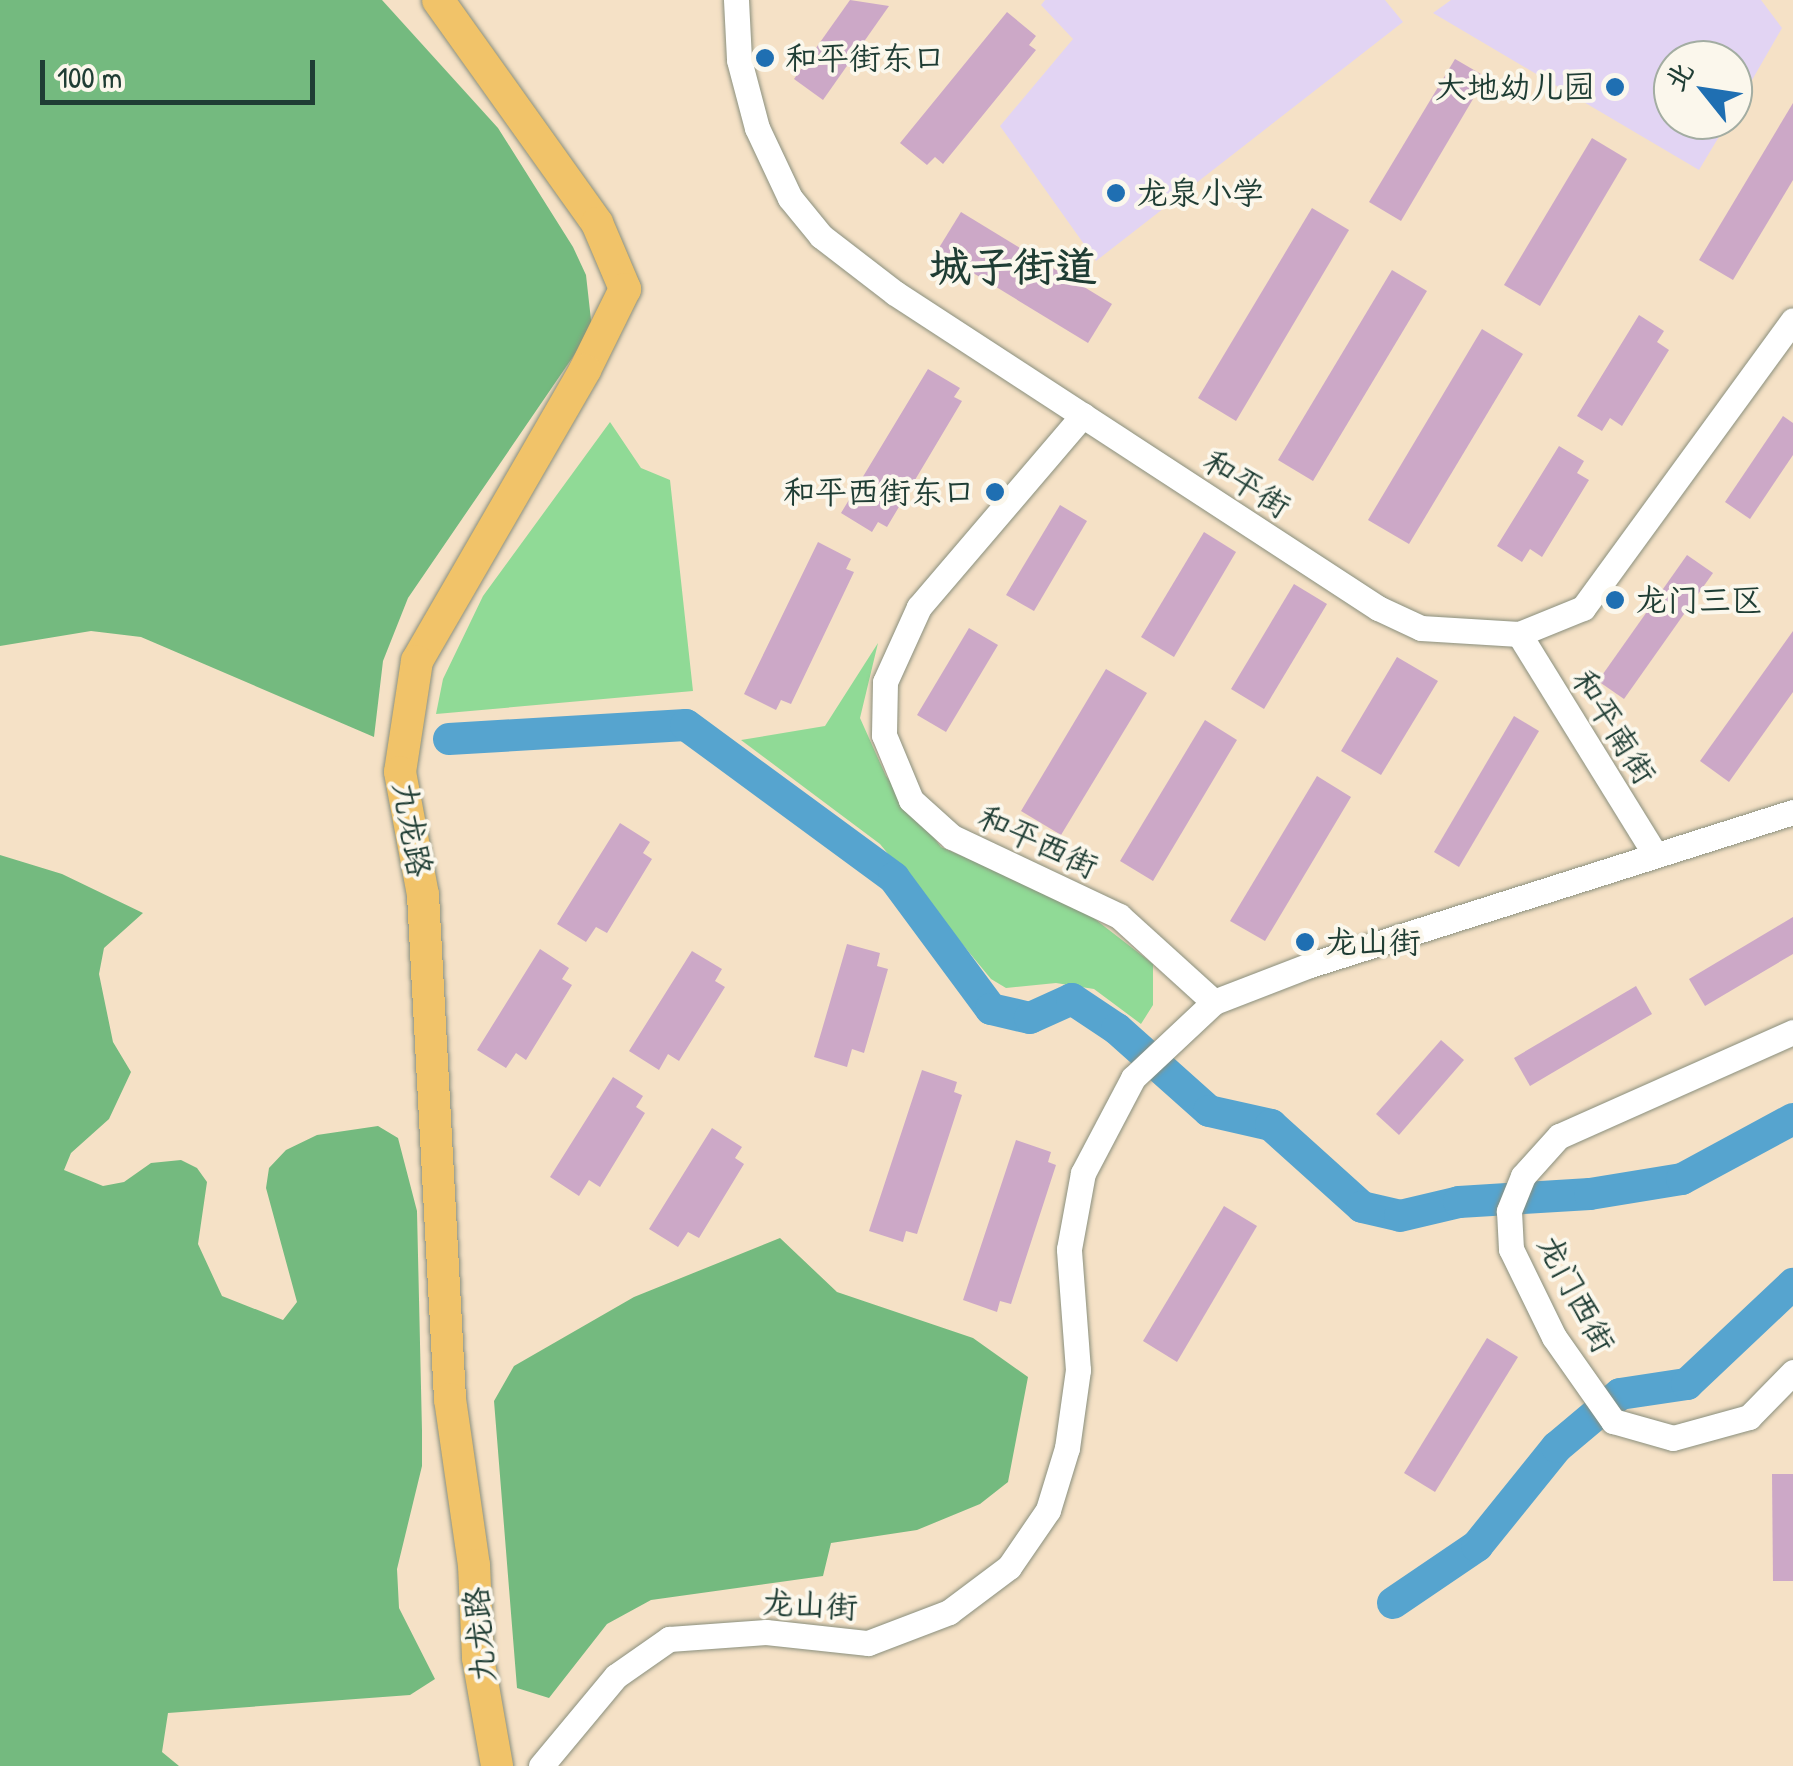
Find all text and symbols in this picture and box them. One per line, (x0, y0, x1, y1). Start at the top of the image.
place label: 和平街东口 (785, 39, 945, 77)
scale bar (45, 40, 320, 102)
north arrow (1653, 40, 1753, 140)
marker: 和平街东口 (754, 47, 776, 69)
text: 北 (1655, 54, 1702, 98)
text: 100 m (57, 57, 122, 97)
place label: 大地幼儿园 (1435, 68, 1595, 106)
marker: 大地幼儿园 (1604, 76, 1626, 98)
place label: 龙泉小学 (1136, 174, 1264, 212)
marker: 龙泉小学 (1105, 182, 1127, 204)
district label: 城子街道 (929, 241, 1097, 291)
street label: 和平街 (1196, 442, 1298, 526)
place label: 和平西街东口 (783, 473, 975, 511)
marker: 和平西街东口 (984, 481, 1006, 503)
place label: 龙门三区 (1635, 581, 1763, 619)
marker: 龙门三区 (1604, 589, 1626, 611)
street label: 和平南街 (1564, 663, 1664, 791)
street label: 九龙路 (385, 778, 439, 880)
street label: 和平西街 (972, 798, 1104, 886)
place label: 龙山街 (1325, 923, 1421, 961)
marker: 龙山街 (1294, 931, 1316, 953)
street label: 龙门西街 (1529, 1228, 1623, 1360)
street label: 龙山街 (761, 1583, 859, 1627)
street label: 九龙路 (457, 1586, 503, 1684)

